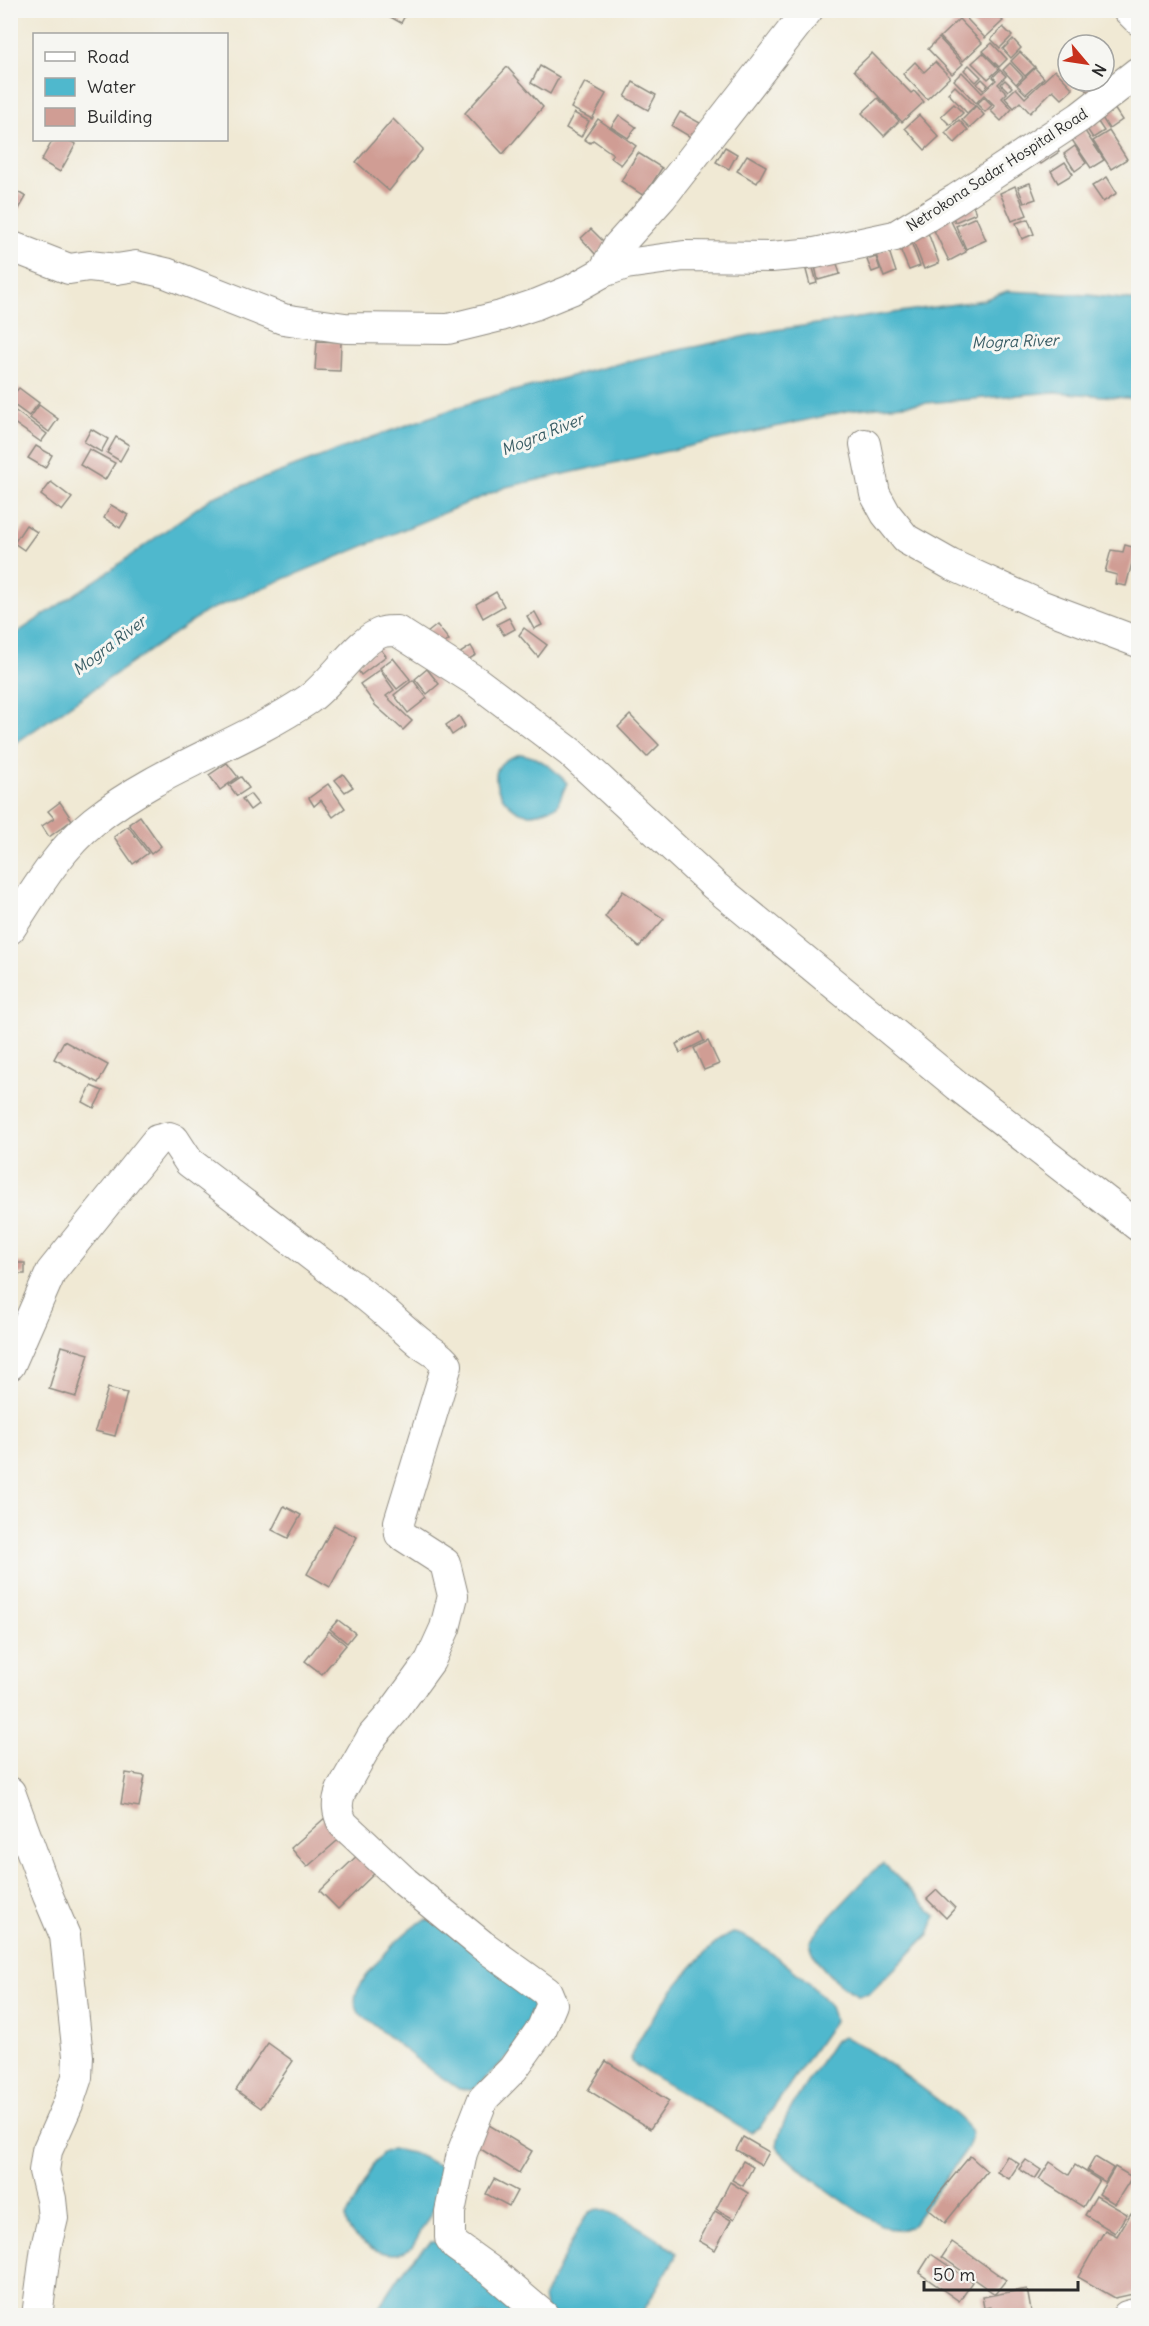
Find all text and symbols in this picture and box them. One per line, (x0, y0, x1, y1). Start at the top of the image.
legend (33, 33, 228, 141)
north arrow (1056, 33, 1116, 93)
text: Road (87, 45, 130, 68)
text: N (1088, 61, 1111, 80)
text: Water (87, 75, 137, 98)
street label: Netrokona Sadar Hospital Road (903, 104, 1091, 235)
text: Building (87, 105, 152, 128)
water label: Mogra River (971, 329, 1061, 353)
water label: Mogra River (498, 408, 588, 460)
water label: Mogra River (68, 609, 152, 679)
scale bar (924, 2254, 1078, 2292)
text: 50 m (933, 2263, 975, 2286)

